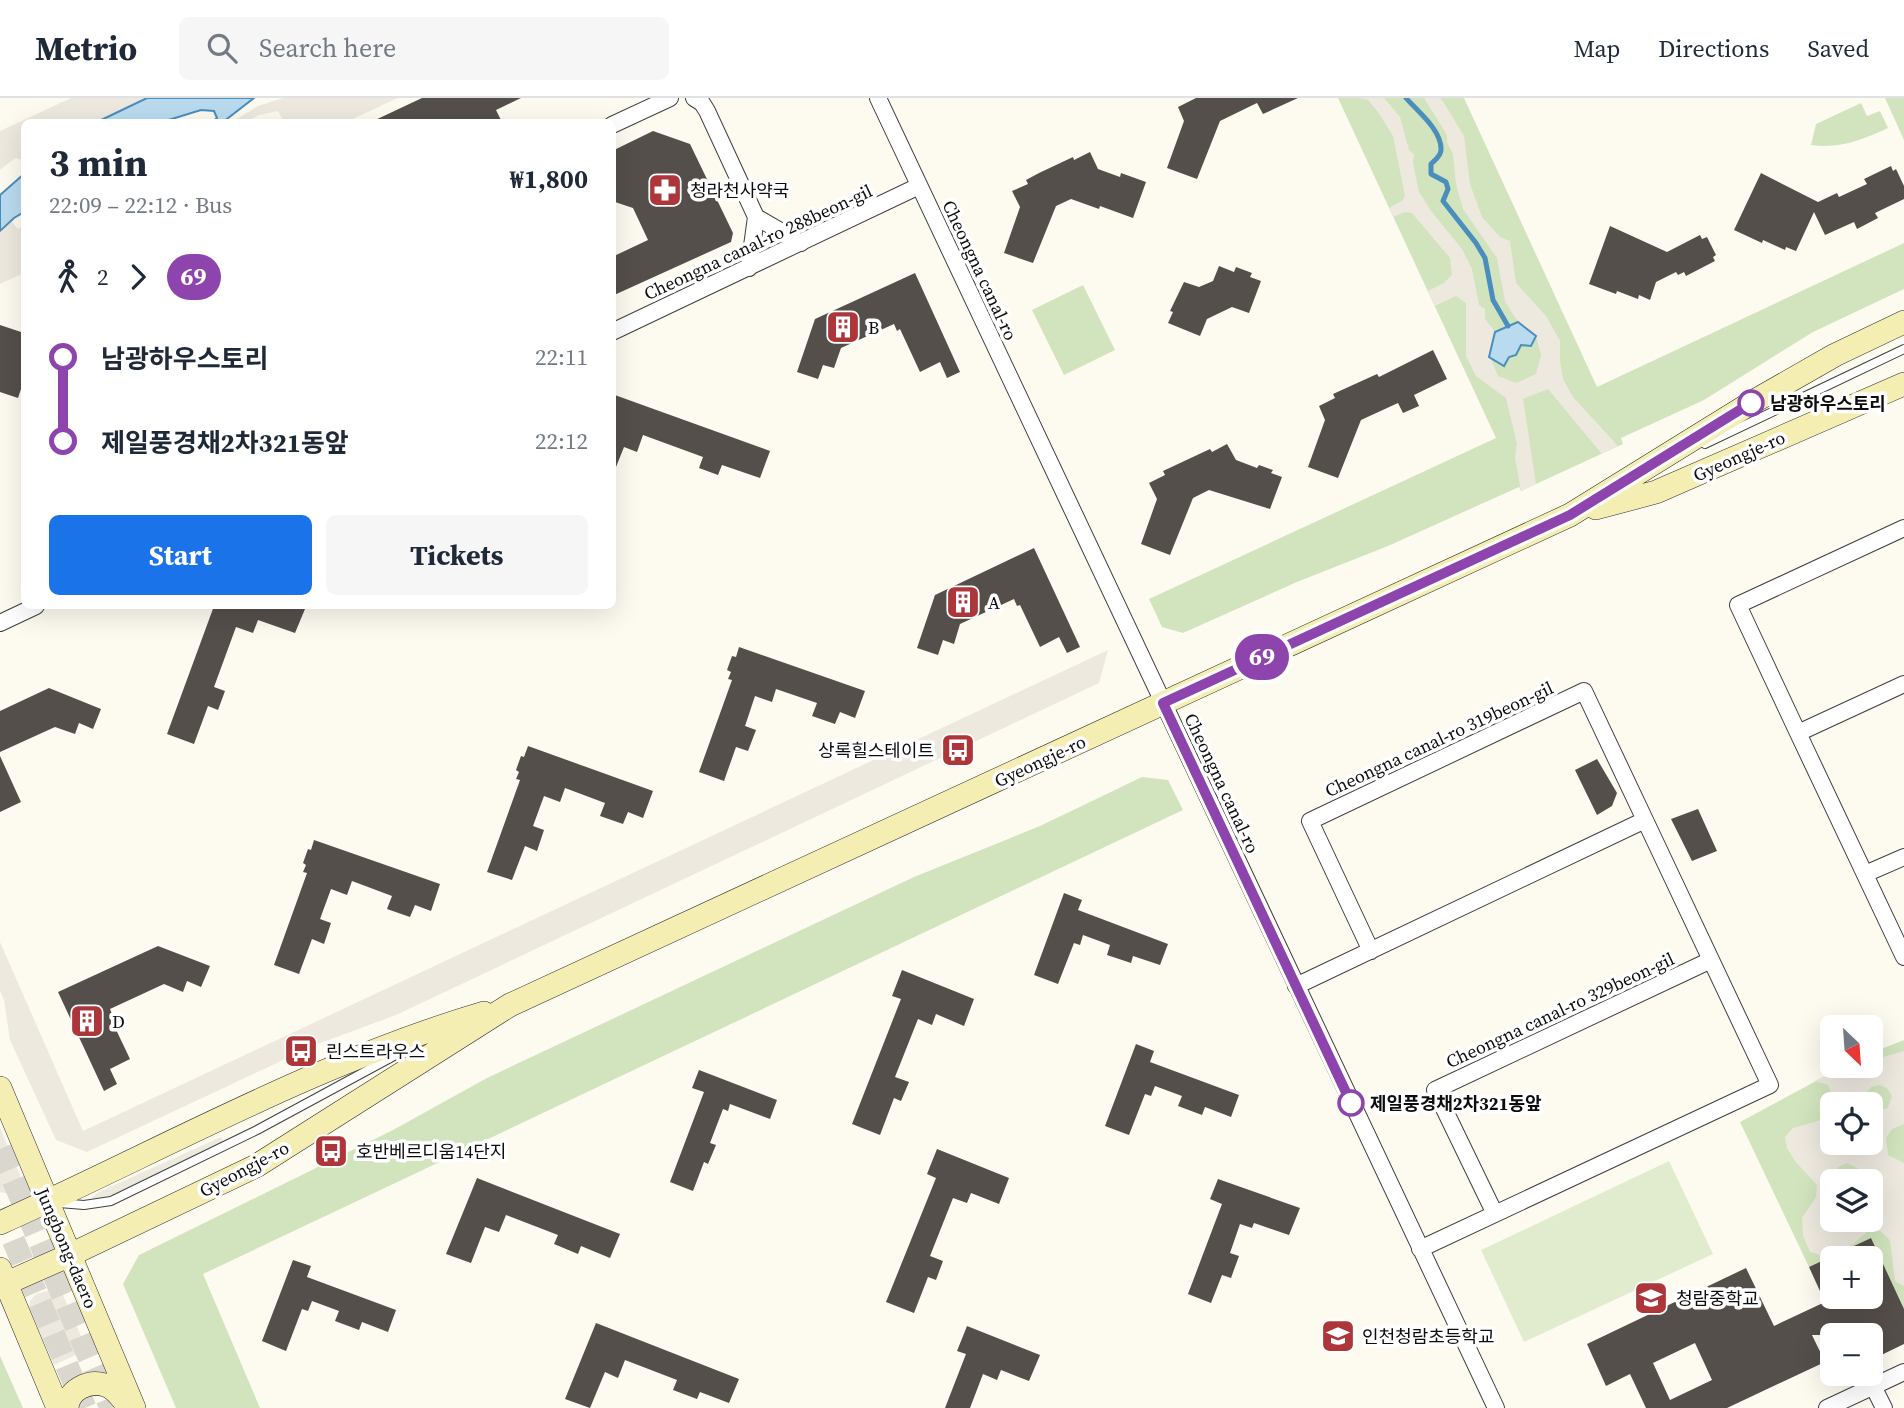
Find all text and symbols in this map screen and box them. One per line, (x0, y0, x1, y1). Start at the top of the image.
search box (179, 17, 669, 80)
text: Metrio (35, 26, 137, 71)
icon: search (203, 29, 241, 67)
text: Search here (259, 30, 396, 66)
text: Map (1573, 32, 1620, 65)
text: Directions (1658, 32, 1769, 65)
text: Saved (1807, 32, 1869, 65)
text: 3 min (49, 137, 148, 189)
text: ₩1,800 (510, 161, 588, 197)
pharmacy icon: 청라천사약국 (646, 171, 684, 209)
street label: Cheongna canal-ro 288beon-gil (640, 178, 876, 306)
place label: 청라천사약국 (690, 178, 789, 203)
text: 22:09 – 22:12 · Bus (49, 189, 232, 221)
street label: Cheongna canal-ro (937, 196, 1023, 344)
icon: walk (49, 258, 87, 296)
icon: forward (119, 258, 157, 296)
text: 69 (181, 260, 207, 293)
text: 2 (97, 261, 109, 293)
building icon: B (824, 308, 862, 346)
place label: B (868, 315, 879, 340)
text: 남광하우스토리 (101, 341, 268, 377)
text: 22:11 (535, 341, 588, 373)
marker: 남광하우스토리 (1738, 390, 1764, 416)
place label: 남광하우스토리 (1770, 391, 1886, 416)
text: 제일풍경채2차321동앞 (101, 425, 349, 461)
text: 22:12 (535, 425, 588, 457)
street label: Gyeongje-ro (1689, 425, 1789, 487)
button: Start (49, 515, 312, 595)
button: Tickets (326, 515, 588, 595)
building icon: A (944, 583, 982, 621)
place label: A (988, 590, 1000, 615)
line badge: 69 (1230, 634, 1294, 680)
text: 69 (1249, 640, 1275, 673)
street label: Cheongna canal-ro 319beon-gil (1321, 675, 1557, 803)
street label: Cheongna canal-ro (1179, 709, 1265, 857)
street label: Gyeongje-ro (990, 729, 1090, 793)
bus stop icon: 상록힐스테이트 (939, 731, 977, 769)
place label: 상록힐스테이트 (818, 738, 934, 763)
street label: Cheongna canal-ro 329beon-gil (1442, 946, 1678, 1074)
building icon: D (68, 1002, 106, 1040)
place label: D (112, 1009, 125, 1034)
north arrow (1820, 1015, 1883, 1078)
map controls (1820, 1015, 1883, 1386)
bus stop icon: 린스트라우스 (282, 1032, 320, 1070)
place label: 린스트라우스 (326, 1039, 425, 1064)
marker: 제일풍경채2차321동앞 (1338, 1090, 1364, 1116)
place label: 제일풍경채2차321동앞 (1370, 1091, 1542, 1116)
button: locate (1820, 1092, 1883, 1155)
bus stop icon: 호반베르디움14단지 (312, 1132, 350, 1170)
street label: Gyeongje-ro (195, 1135, 293, 1203)
place label: 호반베르디움14단지 (356, 1139, 506, 1164)
button: layers (1820, 1169, 1883, 1232)
street label: Jungbong-daero (30, 1183, 104, 1312)
button: + (1820, 1246, 1883, 1309)
school or university icon: 청람중학교 (1632, 1279, 1670, 1317)
place label: 청람중학교 (1676, 1286, 1759, 1311)
school or university icon: 인천청람초등학교 (1319, 1317, 1357, 1355)
button: − (1820, 1323, 1883, 1386)
place label: 인천청람초등학교 (1362, 1324, 1494, 1349)

